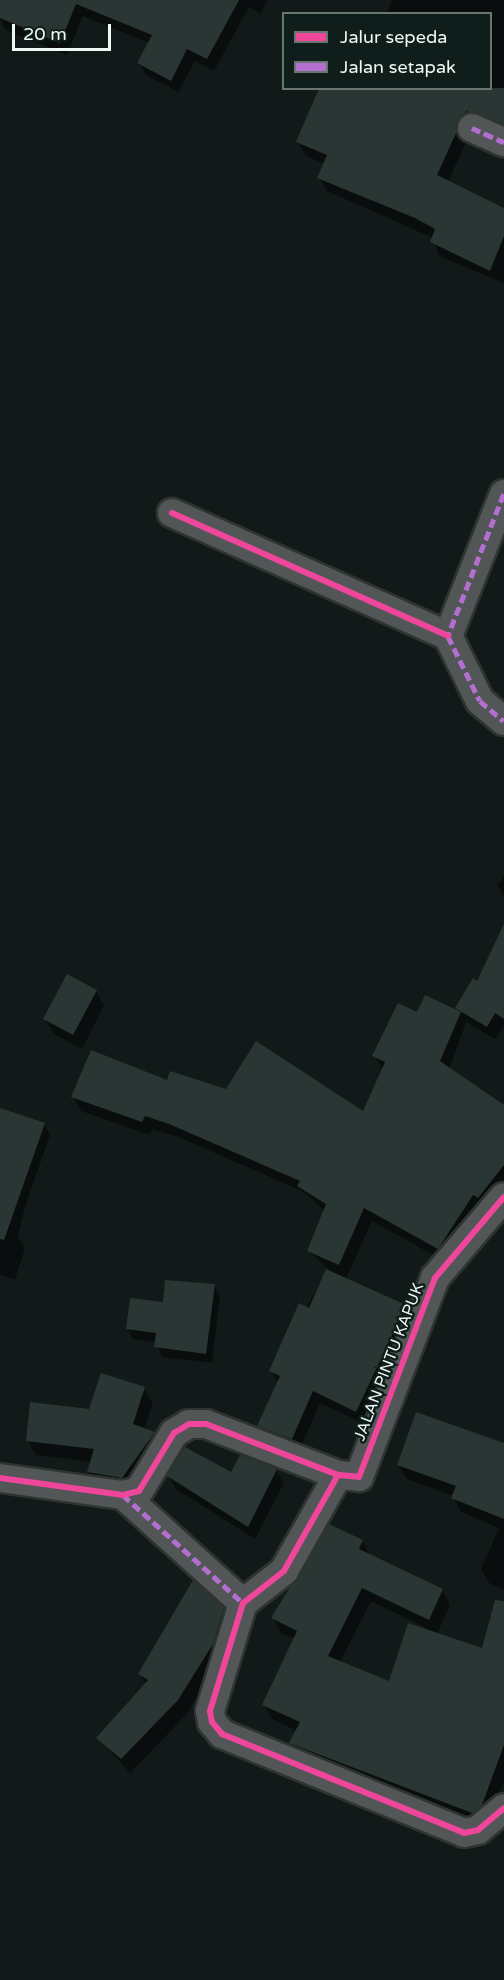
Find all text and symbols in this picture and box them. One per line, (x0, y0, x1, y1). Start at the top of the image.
scale bar (15, 12, 114, 50)
legend (282, 12, 492, 90)
text: 20 m (23, 23, 67, 45)
text: Jalur sepeda (340, 26, 447, 48)
text: Jalan setapak (340, 56, 456, 78)
street label: JALAN PINTU KAPUK (350, 1280, 428, 1444)

